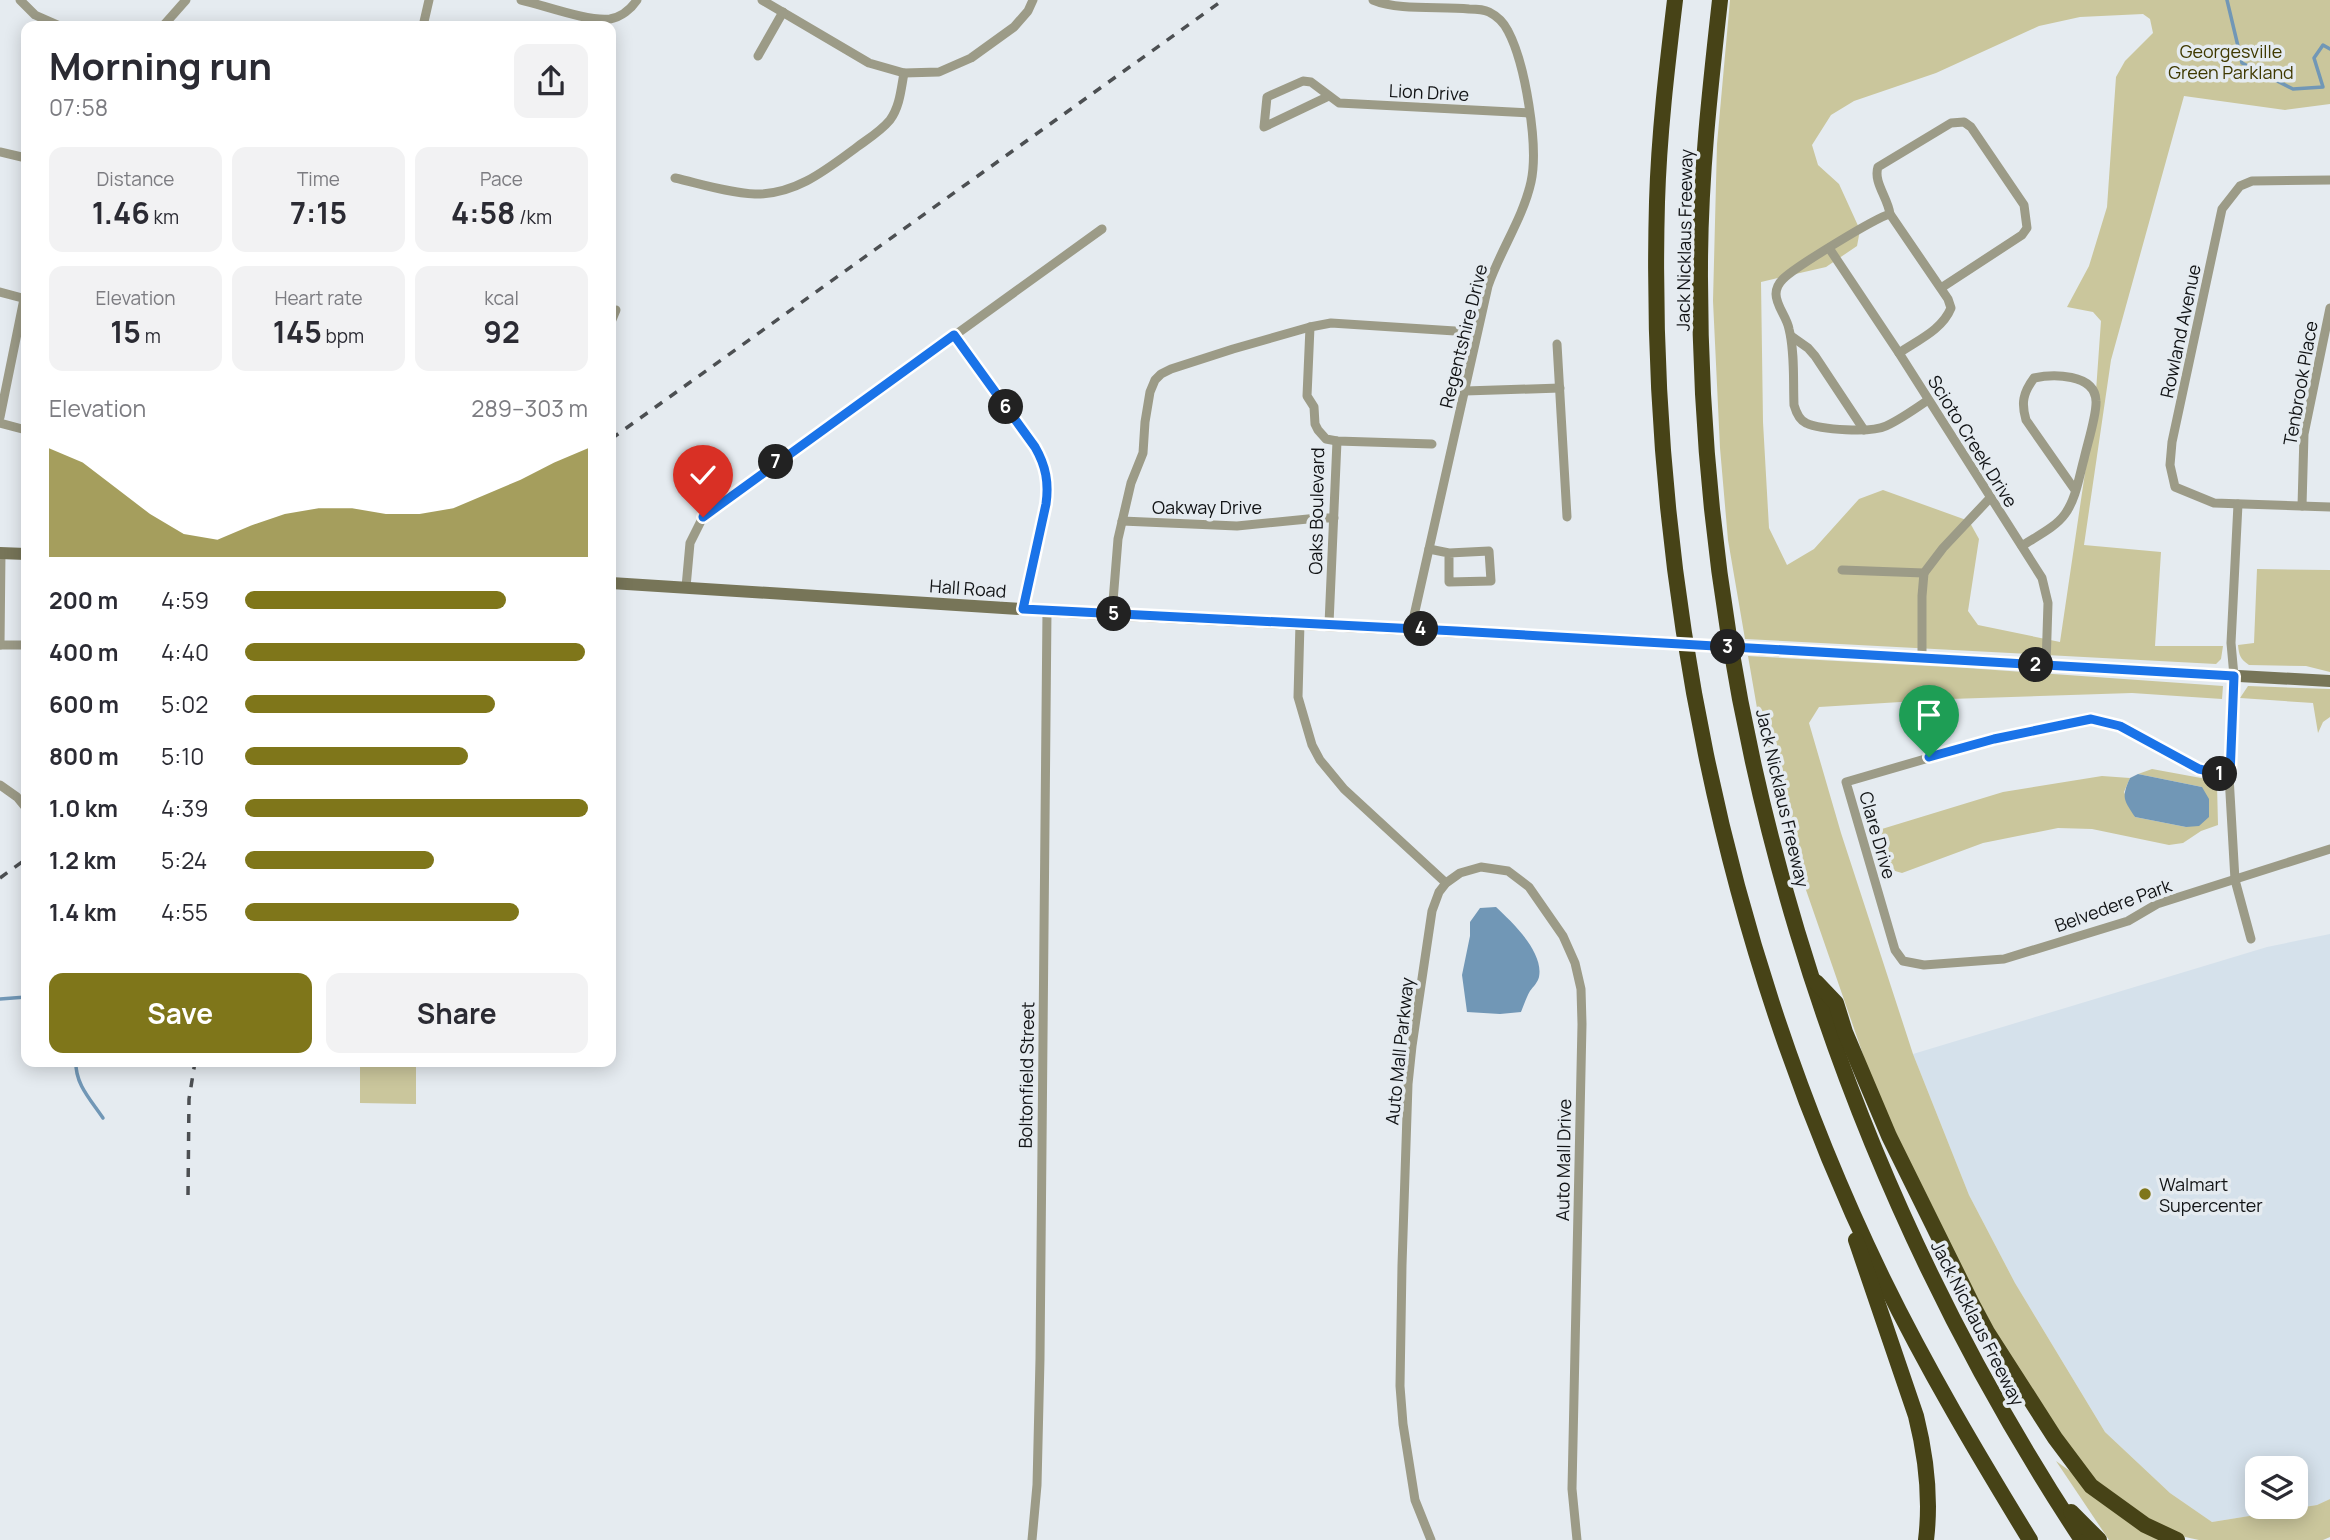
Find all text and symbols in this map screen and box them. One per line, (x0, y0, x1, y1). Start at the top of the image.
text: Morning run (49, 39, 272, 91)
park label: Georgesville Green Parkland (2168, 39, 2294, 84)
button: share (514, 44, 588, 118)
street label: Lion Drive (1388, 78, 1470, 106)
text: 07:58 (49, 91, 108, 123)
street label: Jack Nicklaus Freeway (1670, 148, 1698, 331)
text: Distance (97, 166, 174, 192)
text: Time (297, 166, 340, 192)
text: Pace (480, 166, 523, 192)
text: 1.46 (92, 192, 150, 233)
text: 7:15 (290, 192, 347, 233)
text: 4:58 (451, 192, 515, 233)
text: km (150, 204, 179, 230)
text: /km (515, 204, 552, 230)
street label: Regentshire Drive (1434, 262, 1492, 410)
street label: Rowland Avenue (2154, 262, 2206, 400)
text: Elevation (95, 285, 176, 311)
text: Heart rate (274, 285, 363, 311)
text: kcal (484, 285, 519, 311)
text: 15 (110, 311, 141, 352)
text: 145 (273, 311, 322, 352)
text: 92 (483, 311, 520, 352)
street label: Tenbrook Place (2277, 319, 2323, 447)
text: m (141, 323, 161, 349)
text: bpm (322, 323, 364, 349)
street label: Scioto Creek Drive (1923, 370, 2023, 512)
pin: 6 (988, 390, 1024, 424)
text: Elevation (49, 392, 146, 424)
text: 289–303 m (471, 392, 588, 424)
text: 6 (1000, 393, 1011, 419)
pin: 7 (758, 444, 794, 480)
pin (673, 445, 733, 517)
street label: Oaks Boulevard (1303, 447, 1329, 575)
text: 7 (770, 448, 781, 474)
icon: check (684, 456, 722, 494)
street label: Oakway Drive (1152, 495, 1262, 519)
street label: Hall Road (929, 573, 1007, 603)
text: 200 m (49, 584, 118, 616)
text: 4:59 (161, 584, 209, 616)
pin: 5 (1096, 596, 1132, 632)
text: 5 (1108, 600, 1119, 626)
pin: 4 (1404, 612, 1438, 646)
text: 4 (1415, 615, 1426, 641)
pin: 3 (1710, 630, 1746, 664)
text: 3 (1722, 633, 1733, 659)
text: 400 m (49, 636, 119, 668)
text: 4:40 (161, 636, 209, 668)
pin: 2 (2018, 648, 2054, 682)
text: 2 (2030, 651, 2041, 677)
pin (1899, 685, 1959, 757)
text: 600 m (49, 688, 119, 720)
text: 5:02 (161, 688, 208, 720)
icon: arrive (1910, 696, 1948, 734)
street label: Jack Nicklaus Freeway (1751, 706, 1815, 890)
text: 800 m (49, 740, 119, 772)
text: 5:10 (161, 740, 204, 772)
pin: 1 (2202, 756, 2238, 792)
text: 1 (2215, 760, 2224, 786)
street label: Clare Drive (1854, 789, 1902, 881)
text: 1.0 km (49, 792, 118, 824)
text: 4:39 (161, 792, 208, 824)
text: 1.2 km (49, 844, 116, 876)
text: 5:24 (161, 844, 207, 876)
street label: Belvedere Park (2051, 872, 2176, 937)
text: 1.4 km (49, 896, 117, 928)
text: 4:55 (161, 896, 208, 928)
button: Save (49, 973, 312, 1053)
button: Share (326, 973, 588, 1053)
street label: Auto Mall Parkway (1379, 975, 1419, 1126)
street label: Boltonfield Street (1013, 1001, 1039, 1149)
street label: Auto Mall Drive (1550, 1099, 1576, 1221)
place label: Walmart Supercenter (2159, 1172, 2263, 1217)
marker: Walmart Supercenter (2137, 1186, 2153, 1202)
street label: Jack Nicklaus Freeway (1926, 1236, 2030, 1410)
map controls (2245, 1456, 2308, 1519)
button: layers (2245, 1456, 2308, 1519)

